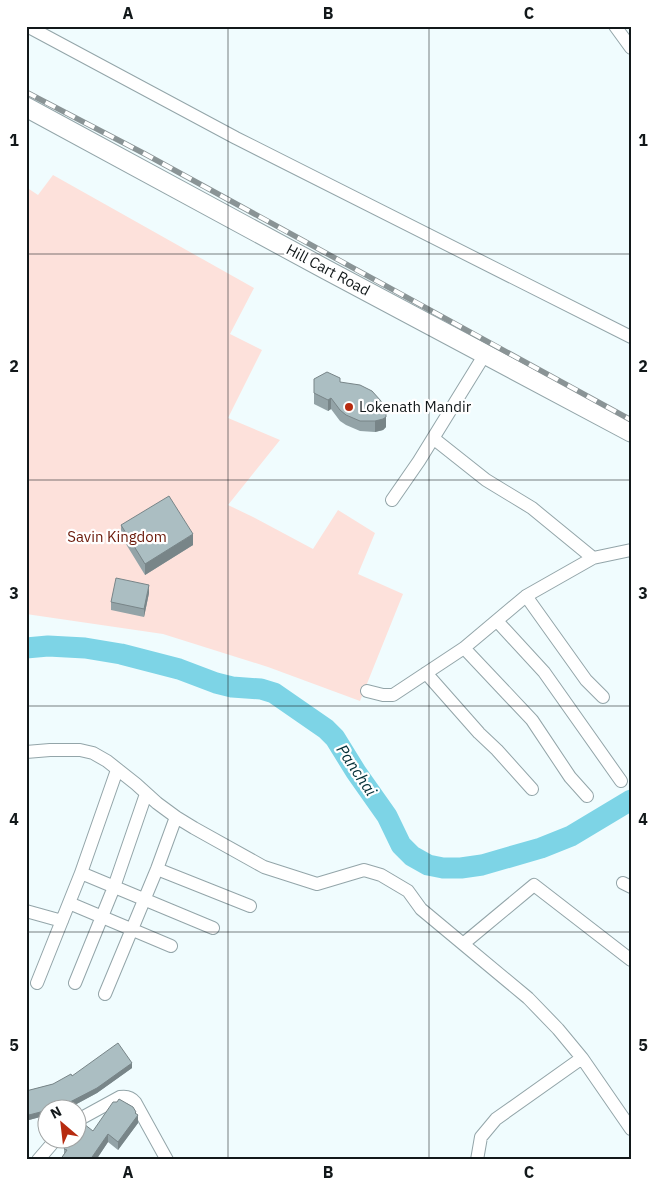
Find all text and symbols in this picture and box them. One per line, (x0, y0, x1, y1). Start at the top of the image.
text: A (123, 3, 134, 23)
text: B (323, 3, 334, 23)
text: C (524, 3, 534, 23)
text: 1 (9, 130, 19, 150)
text: 1 (638, 130, 648, 150)
street label: Hill Cart Road (283, 240, 373, 300)
text: 2 (9, 356, 19, 376)
text: 2 (638, 356, 648, 376)
place label: Lokenath Mandir (359, 397, 472, 416)
marker: Lokenath Mandir (343, 401, 355, 413)
park label: Savin Kingdom (67, 527, 167, 546)
text: 3 (9, 583, 19, 603)
text: 3 (638, 583, 648, 603)
water label: Panchai (333, 740, 382, 800)
text: 4 (9, 809, 19, 829)
text: 4 (638, 809, 648, 829)
text: 5 (9, 1035, 19, 1055)
text: 5 (638, 1035, 648, 1055)
north arrow (38, 1098, 88, 1148)
text: N (47, 1102, 65, 1123)
text: A (123, 1162, 134, 1182)
text: B (323, 1162, 334, 1182)
text: C (524, 1162, 534, 1182)

